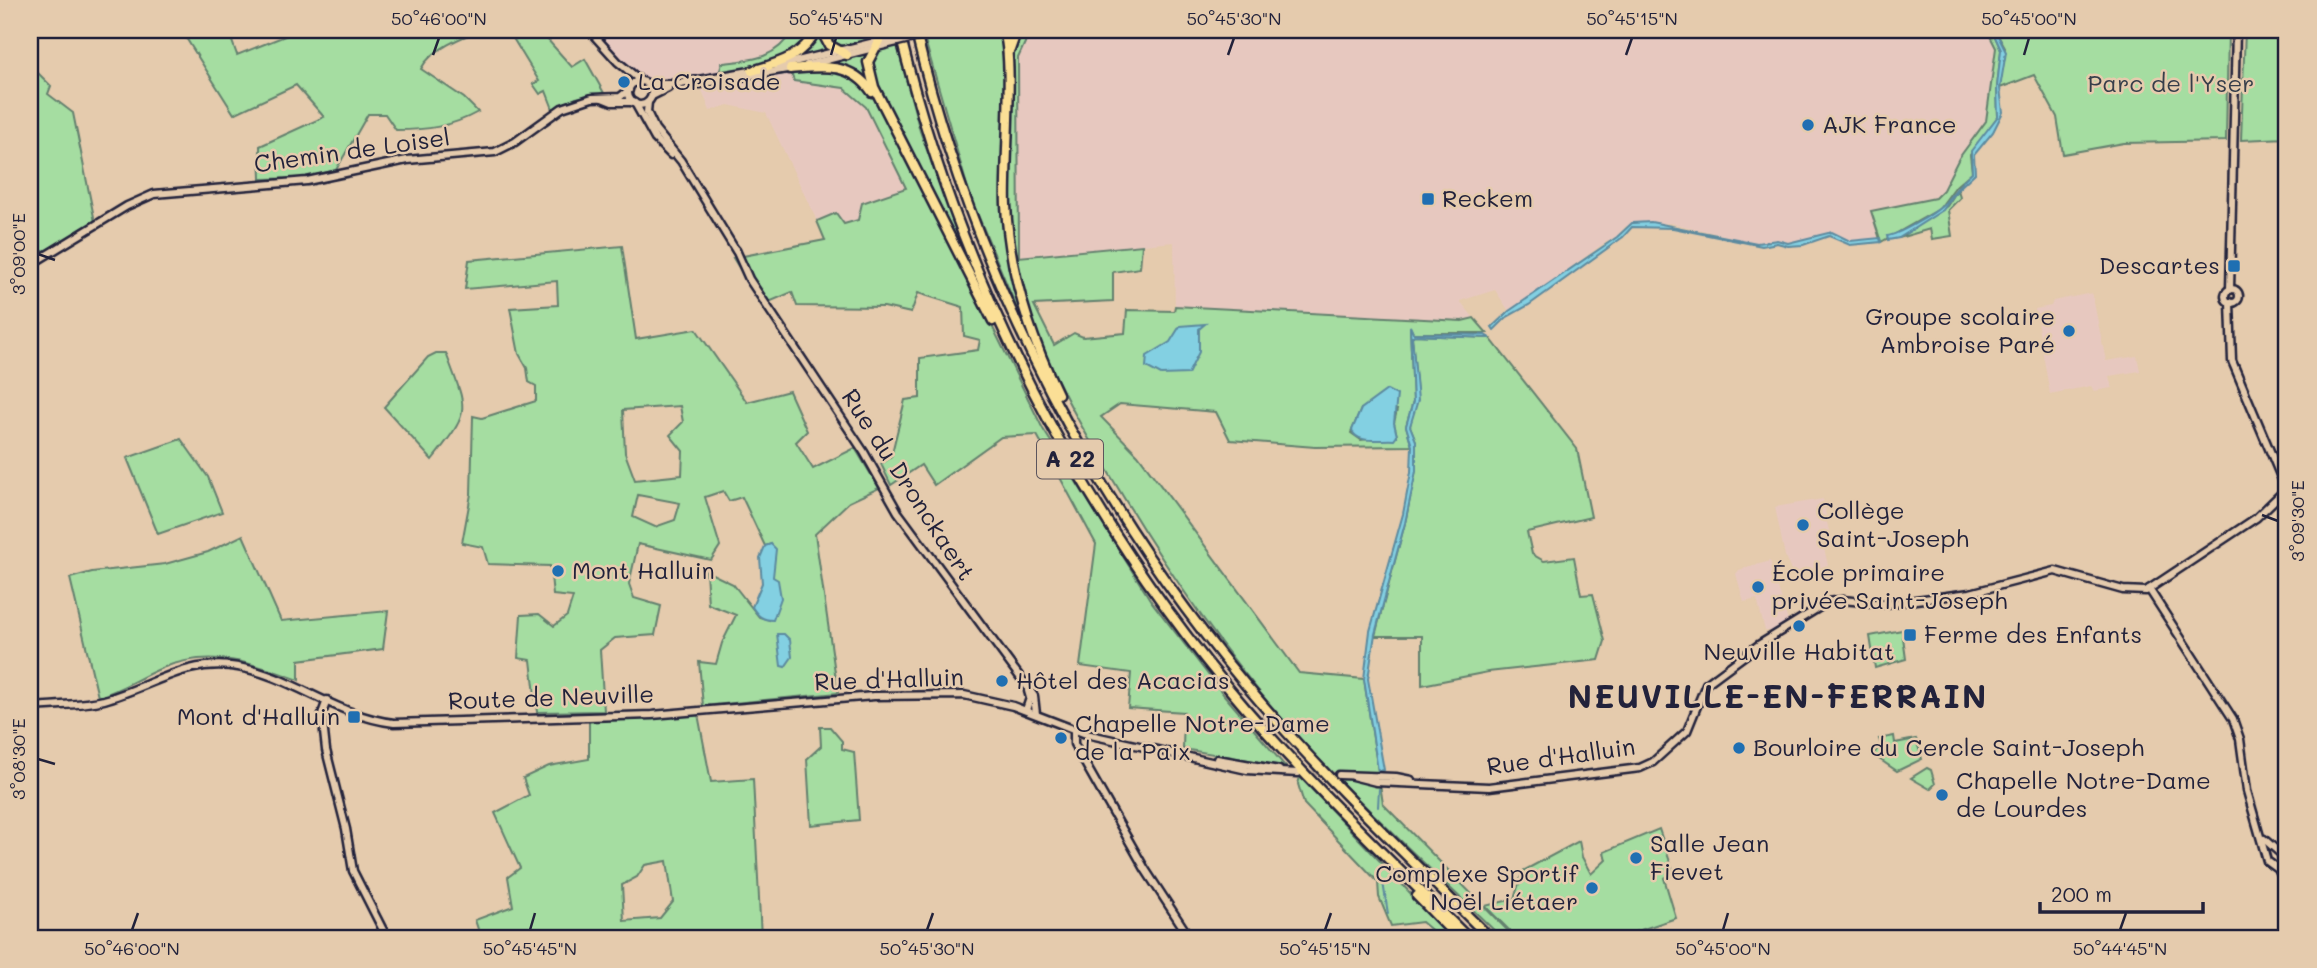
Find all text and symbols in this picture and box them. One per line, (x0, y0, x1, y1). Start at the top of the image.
text: 50°46'00"N (391, 6, 487, 30)
text: 50°45'45"N (789, 6, 883, 30)
text: 50°45'30"N (1187, 6, 1281, 30)
text: 50°45'15"N (1586, 6, 1678, 30)
text: 50°45'00"N (1981, 6, 2077, 30)
place label: La Croisade (638, 65, 781, 96)
park label: Parc de l'Yser (2088, 67, 2254, 98)
marker: La Croisade (616, 74, 632, 90)
place label: AJK France (1822, 108, 1957, 139)
marker: AJK France (1800, 117, 1816, 133)
street label: Chemin de Loisel (252, 120, 452, 179)
place label: Reckem (1442, 182, 1533, 213)
marker: Reckem (1420, 191, 1436, 207)
text: 3°09'00"E (6, 213, 30, 295)
place label: Descartes (2099, 249, 2220, 280)
marker: Descartes (2226, 258, 2242, 274)
place label: Groupe scolaire Ambroise Paré (1865, 300, 2055, 359)
marker: Groupe scolaire Ambroise Paré (2061, 323, 2077, 339)
street label: Rue du Dronckaert (836, 382, 983, 586)
road number: A 22 (1037, 440, 1103, 478)
text: 3°09'30"E (2285, 480, 2309, 562)
place label: Collège Saint-Joseph (1817, 494, 1969, 553)
marker: Collège Saint-Joseph (1795, 517, 1811, 533)
place label: Mont Halluin (572, 554, 715, 585)
place label: École primaire privée Saint-Joseph (1772, 556, 2008, 615)
marker: Mont Halluin (550, 563, 566, 579)
marker: École primaire privée Saint-Joseph (1750, 579, 1766, 595)
marker: Neuville Habitat (1791, 618, 1807, 634)
place label: Ferme des Enfants (1924, 618, 2142, 649)
marker: Ferme des Enfants (1902, 627, 1918, 643)
place label: Neuville Habitat (1703, 635, 1895, 666)
street label: Rue d'Halluin (814, 660, 964, 697)
place label: Hôtel des Acacias (1016, 664, 1230, 695)
marker: Hôtel des Acacias (994, 673, 1010, 689)
district label: NEUVILLE-EN-FERRAIN (1568, 674, 1988, 716)
street label: Route de Neuville (447, 677, 655, 716)
place label: Mont d'Halluin (177, 700, 340, 731)
place label: Chapelle Notre-Dame de la Paix (1075, 707, 1330, 766)
marker: Mont d'Halluin (346, 709, 362, 725)
text: 3°08'30"E (6, 718, 30, 800)
marker: Chapelle Notre-Dame de la Paix (1053, 730, 1069, 746)
street label: Rue d'Halluin (1485, 730, 1637, 781)
place label: Bourloire du Cercle Saint-Joseph (1753, 731, 2144, 762)
marker: Bourloire du Cercle Saint-Joseph (1731, 740, 1747, 756)
place label: Chapelle Notre-Dame de Lourdes (1956, 764, 2211, 823)
marker: Chapelle Notre-Dame de Lourdes (1934, 787, 1950, 803)
place label: Salle Jean Fievet (1650, 827, 1769, 886)
marker: Salle Jean Fievet (1628, 850, 1644, 866)
place label: Complexe Sportif Noël Liétaer (1375, 857, 1579, 916)
scale bar (2040, 870, 2203, 914)
marker: Complexe Sportif Noël Liétaer (1584, 880, 1600, 896)
text: 200 m (2051, 880, 2112, 907)
text: 50°46'00"N (84, 936, 180, 960)
text: 50°45'45"N (483, 936, 577, 960)
text: 50°45'30"N (880, 936, 974, 960)
text: 50°45'15"N (1279, 936, 1371, 960)
text: 50°45'00"N (1675, 936, 1771, 960)
text: 50°44'45"N (2073, 936, 2167, 960)

